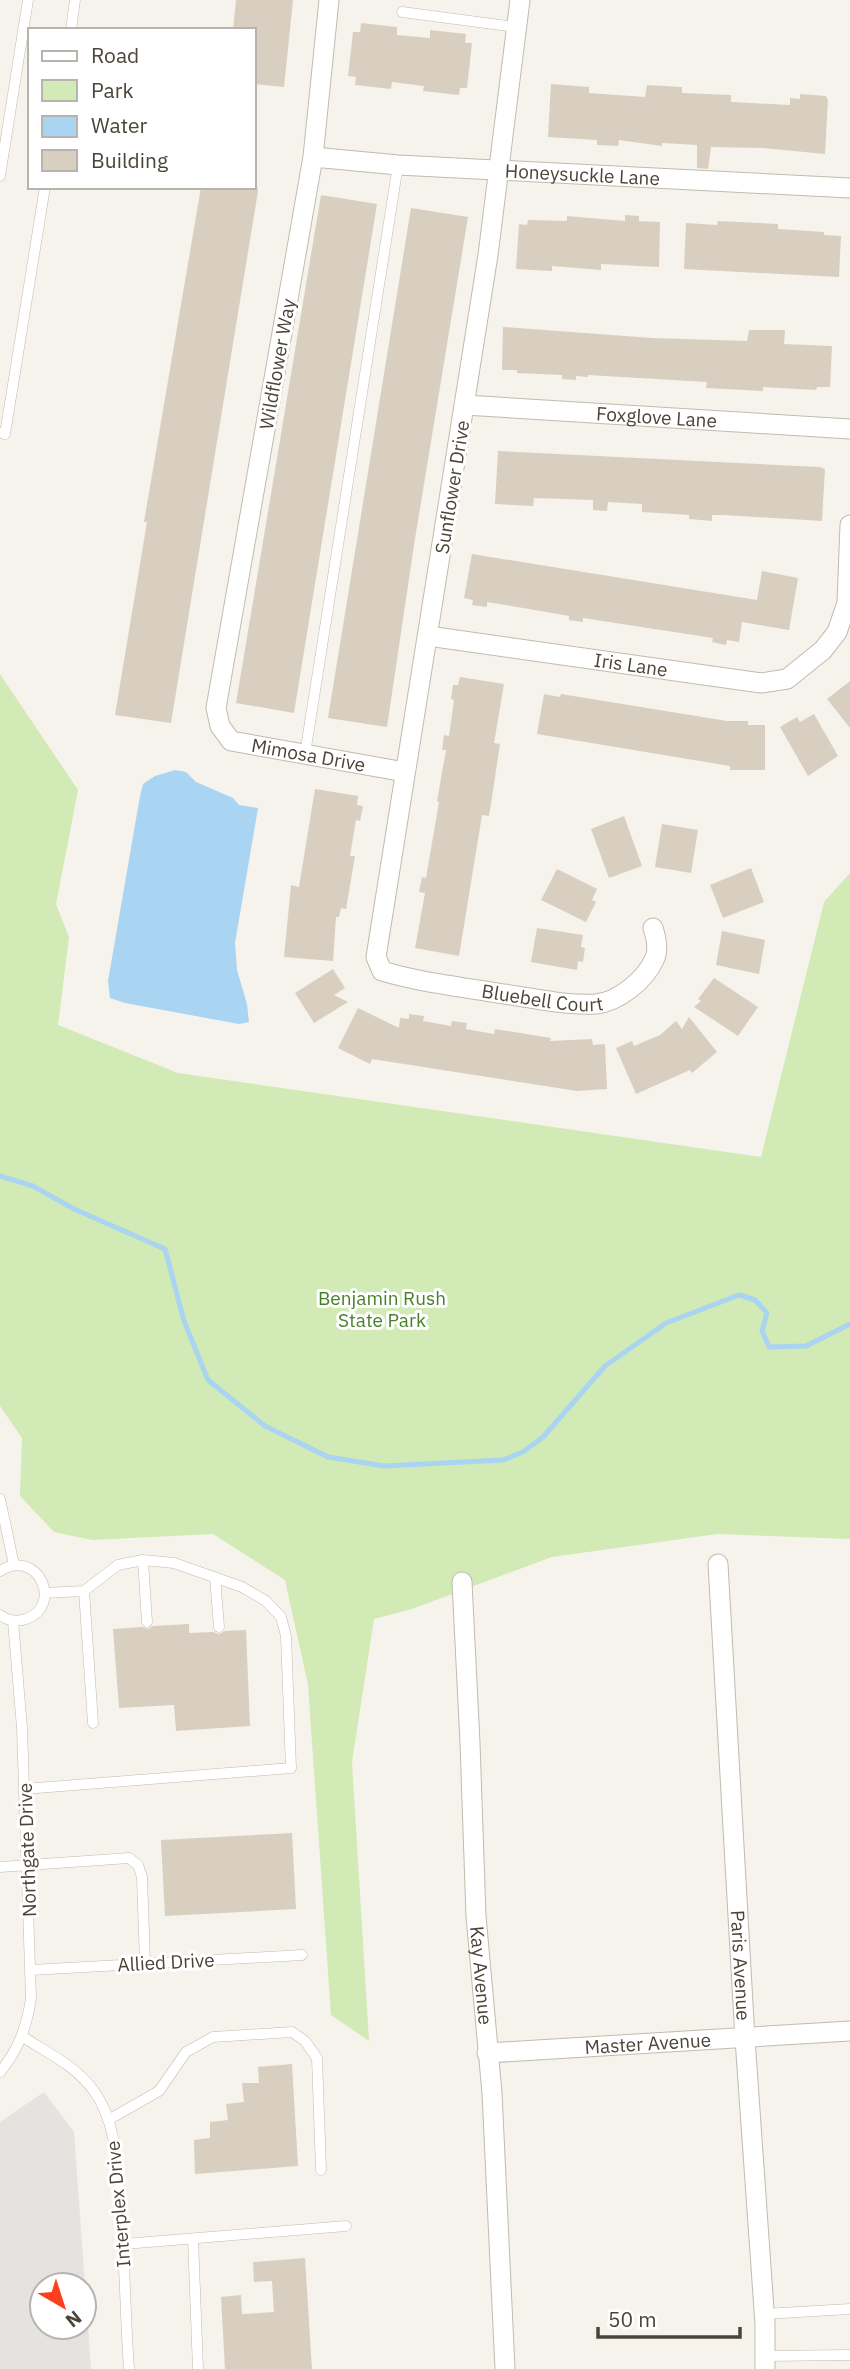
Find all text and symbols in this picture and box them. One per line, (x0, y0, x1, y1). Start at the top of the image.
legend (28, 28, 256, 189)
text: Road (91, 41, 139, 69)
text: Park (91, 76, 134, 104)
text: Water (91, 111, 148, 139)
text: Building (91, 146, 168, 174)
street label: Honeysuckle Lane (504, 158, 661, 190)
street label: Wildflower Way (254, 296, 300, 431)
street label: Foxglove Lane (596, 401, 718, 433)
street label: Sunflower Drive (430, 418, 474, 556)
street label: Iris Lane (593, 648, 669, 682)
street label: Mimosa Drive (250, 733, 367, 777)
street label: Bluebell Court (480, 979, 605, 1016)
park label: Benjamin Rush State Park (318, 1286, 446, 1332)
street label: Northgate Drive (13, 1782, 41, 1918)
street label: Paris Avenue (726, 1910, 756, 2021)
street label: Kay Avenue (465, 1925, 498, 2026)
street label: Allied Drive (117, 1947, 215, 1977)
street label: Master Avenue (584, 2027, 712, 2059)
street label: Interplex Drive (101, 2140, 135, 2268)
north arrow (28, 2271, 98, 2341)
scale bar (598, 2296, 740, 2340)
text: 50 m (608, 2305, 657, 2333)
text: N (61, 2306, 87, 2333)

